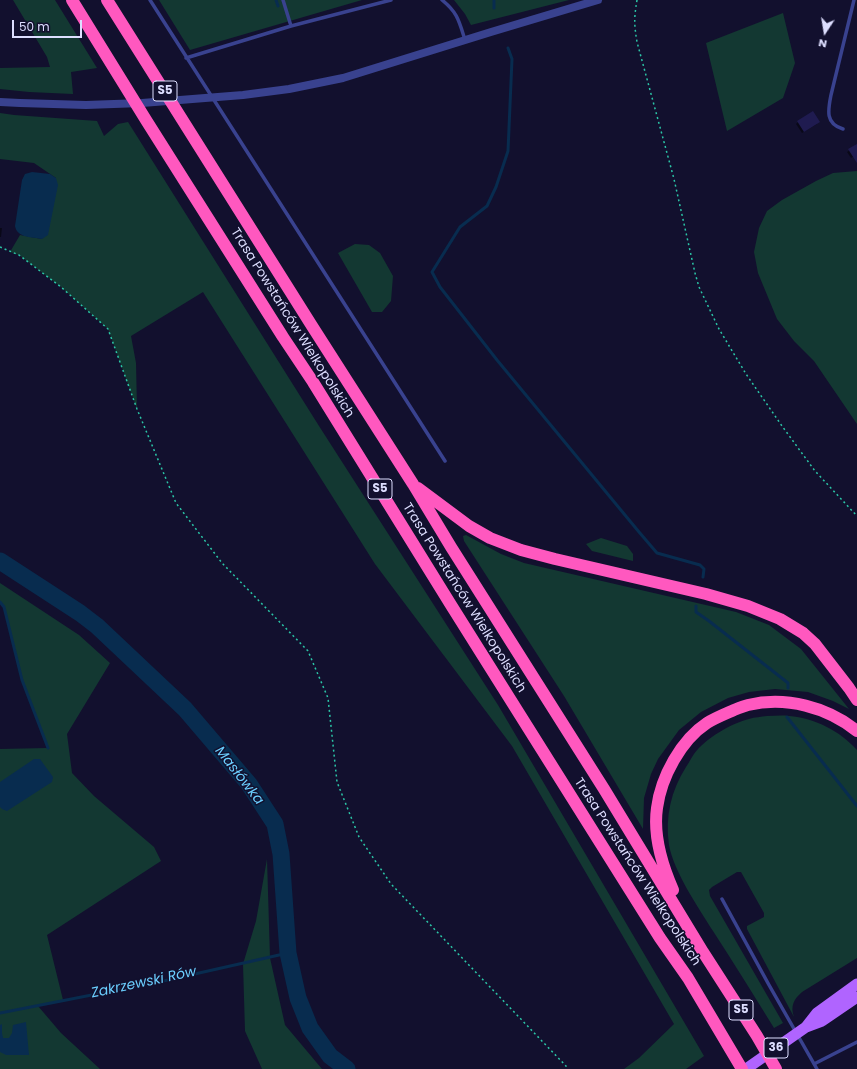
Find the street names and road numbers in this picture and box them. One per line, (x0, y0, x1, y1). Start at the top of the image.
road number: S5 (153, 81, 177, 101)
street label: Trasa Powstańców Wielkopolskich (227, 225, 357, 421)
road number: S5 (368, 479, 392, 499)
street label: Trasa Powstańców Wielkopolskich (399, 500, 529, 696)
street label: Trasa Powstańców Wielkopolskich (570, 775, 704, 969)
road number: S5 (729, 1000, 753, 1020)
road number: 36 (764, 1038, 788, 1058)

